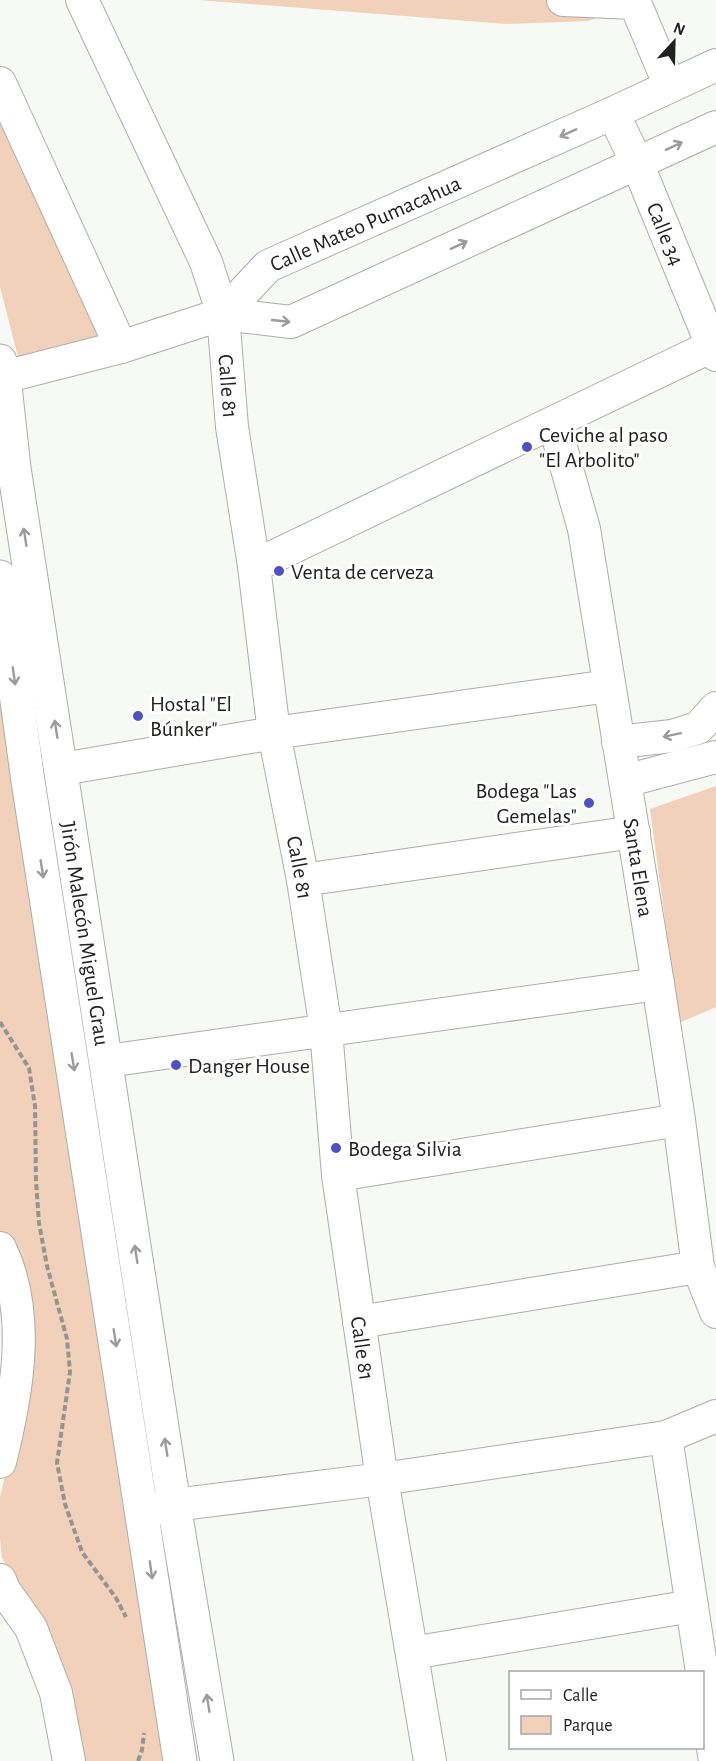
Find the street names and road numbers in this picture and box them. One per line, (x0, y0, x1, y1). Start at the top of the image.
street label: Calle Mateo Pumacahua (267, 172, 464, 276)
street label: Calle 34 (642, 199, 688, 269)
street label: Calle 81 (214, 353, 241, 419)
street label: Santa Elena (619, 817, 657, 919)
street label: Jirón Malecón Miguel Grau (57, 820, 113, 1047)
street label: Calle 81 (283, 834, 316, 901)
street label: Calle 81 (347, 1315, 378, 1382)

